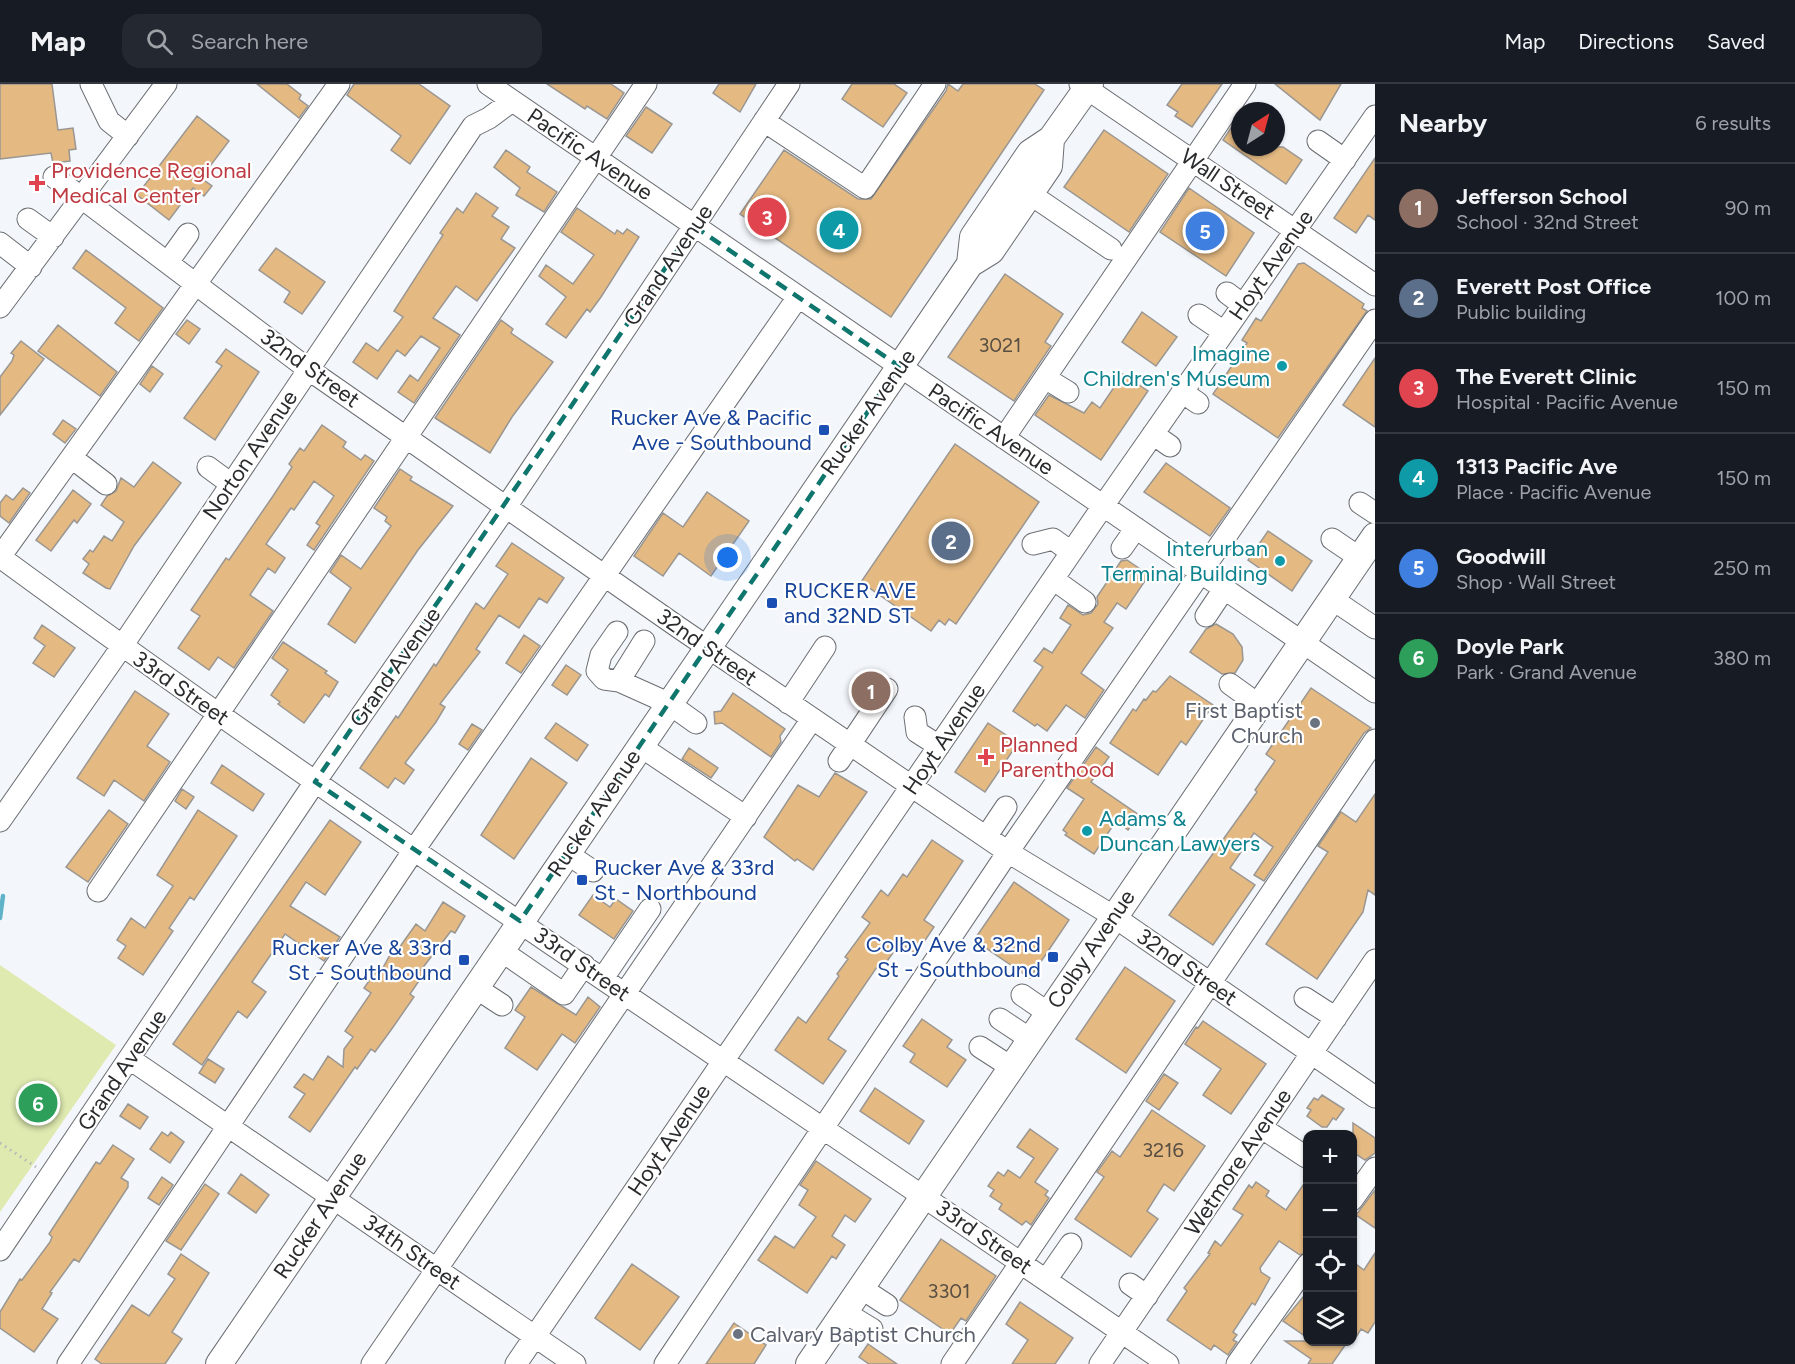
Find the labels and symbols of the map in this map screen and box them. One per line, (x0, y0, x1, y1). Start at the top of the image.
street label: Pacific Avenue (522, 102, 658, 206)
north arrow (1231, 102, 1285, 156)
street label: Wall Street (1176, 143, 1280, 225)
place label: Providence Regional Medical Center (51, 157, 252, 209)
marker: Providence Regional Medical Center (28, 174, 46, 192)
pin: 3 (748, 194, 786, 240)
street label: Grand Avenue (618, 199, 718, 331)
street label: Hoyt Avenue (1223, 205, 1319, 325)
pin: 4 (820, 208, 858, 252)
pin: 5 (1186, 208, 1224, 254)
street label: 32nd Street (255, 323, 365, 413)
house number: 3021 (978, 333, 1022, 357)
place label: Imagine Children's Museum (1083, 340, 1270, 392)
street label: Rucker Avenue (815, 344, 921, 480)
marker: Imagine Children's Museum (1275, 359, 1289, 373)
street label: Pacific Avenue (923, 377, 1059, 481)
street label: Norton Avenue (197, 385, 303, 525)
place label: Rucker Ave & Pacific Ave - Southbound (610, 404, 812, 456)
marker: Rucker Ave & Pacific Ave - Southbound (817, 423, 831, 437)
pin: 2 (932, 518, 970, 564)
place label: Interurban Terminal Building (1101, 535, 1268, 587)
your location (713, 543, 742, 572)
marker: Interurban Terminal Building (1273, 554, 1287, 568)
place label: RUCKER AVE and 32ND ST (784, 577, 917, 629)
marker: RUCKER AVE and 32ND ST (765, 596, 779, 610)
street label: Grand Avenue (344, 602, 446, 732)
street label: 32nd Street (652, 603, 762, 691)
street label: 33rd Street (128, 645, 234, 731)
pin: 1 (852, 668, 890, 714)
street label: Hoyt Avenue (897, 678, 991, 800)
place label: First Baptist Church (1185, 697, 1303, 749)
marker: First Baptist Church (1308, 716, 1322, 730)
place label: Planned Parenthood (1000, 731, 1114, 783)
street label: Rucker Avenue (542, 744, 646, 882)
marker: Planned Parenthood (977, 748, 995, 766)
place label: Adams & Duncan Lawyers (1099, 805, 1260, 857)
marker: Adams & Duncan Lawyers (1080, 824, 1094, 838)
place label: Rucker Ave & 33rd St - Northbound (594, 854, 774, 906)
marker: Rucker Ave & 33rd St - Northbound (575, 873, 589, 887)
street label: Colby Avenue (1041, 884, 1141, 1014)
street label: 33rd Street (529, 921, 635, 1007)
street label: 32nd Street (1132, 923, 1242, 1011)
place label: Colby Ave & 32nd St - Southbound (866, 931, 1041, 983)
place label: Rucker Ave & 33rd St - Southbound (272, 934, 452, 986)
marker: Colby Ave & 32nd St - Southbound (1046, 950, 1060, 964)
marker: Rucker Ave & 33rd St - Southbound (457, 953, 471, 967)
street label: Grand Avenue (72, 1004, 172, 1136)
street label: Hoyt Avenue (622, 1079, 716, 1201)
pin: 6 (18, 1080, 57, 1126)
street label: Wetmore Avenue (1179, 1083, 1297, 1241)
house number: 3216 (1142, 1138, 1184, 1162)
street label: Rucker Avenue (268, 1146, 372, 1284)
street label: 33rd Street (931, 1194, 1037, 1280)
street label: 34th Street (358, 1208, 466, 1296)
house number: 3301 (928, 1279, 970, 1303)
place label: Calvary Baptist Church (750, 1321, 976, 1348)
marker: Calvary Baptist Church (731, 1327, 745, 1341)

